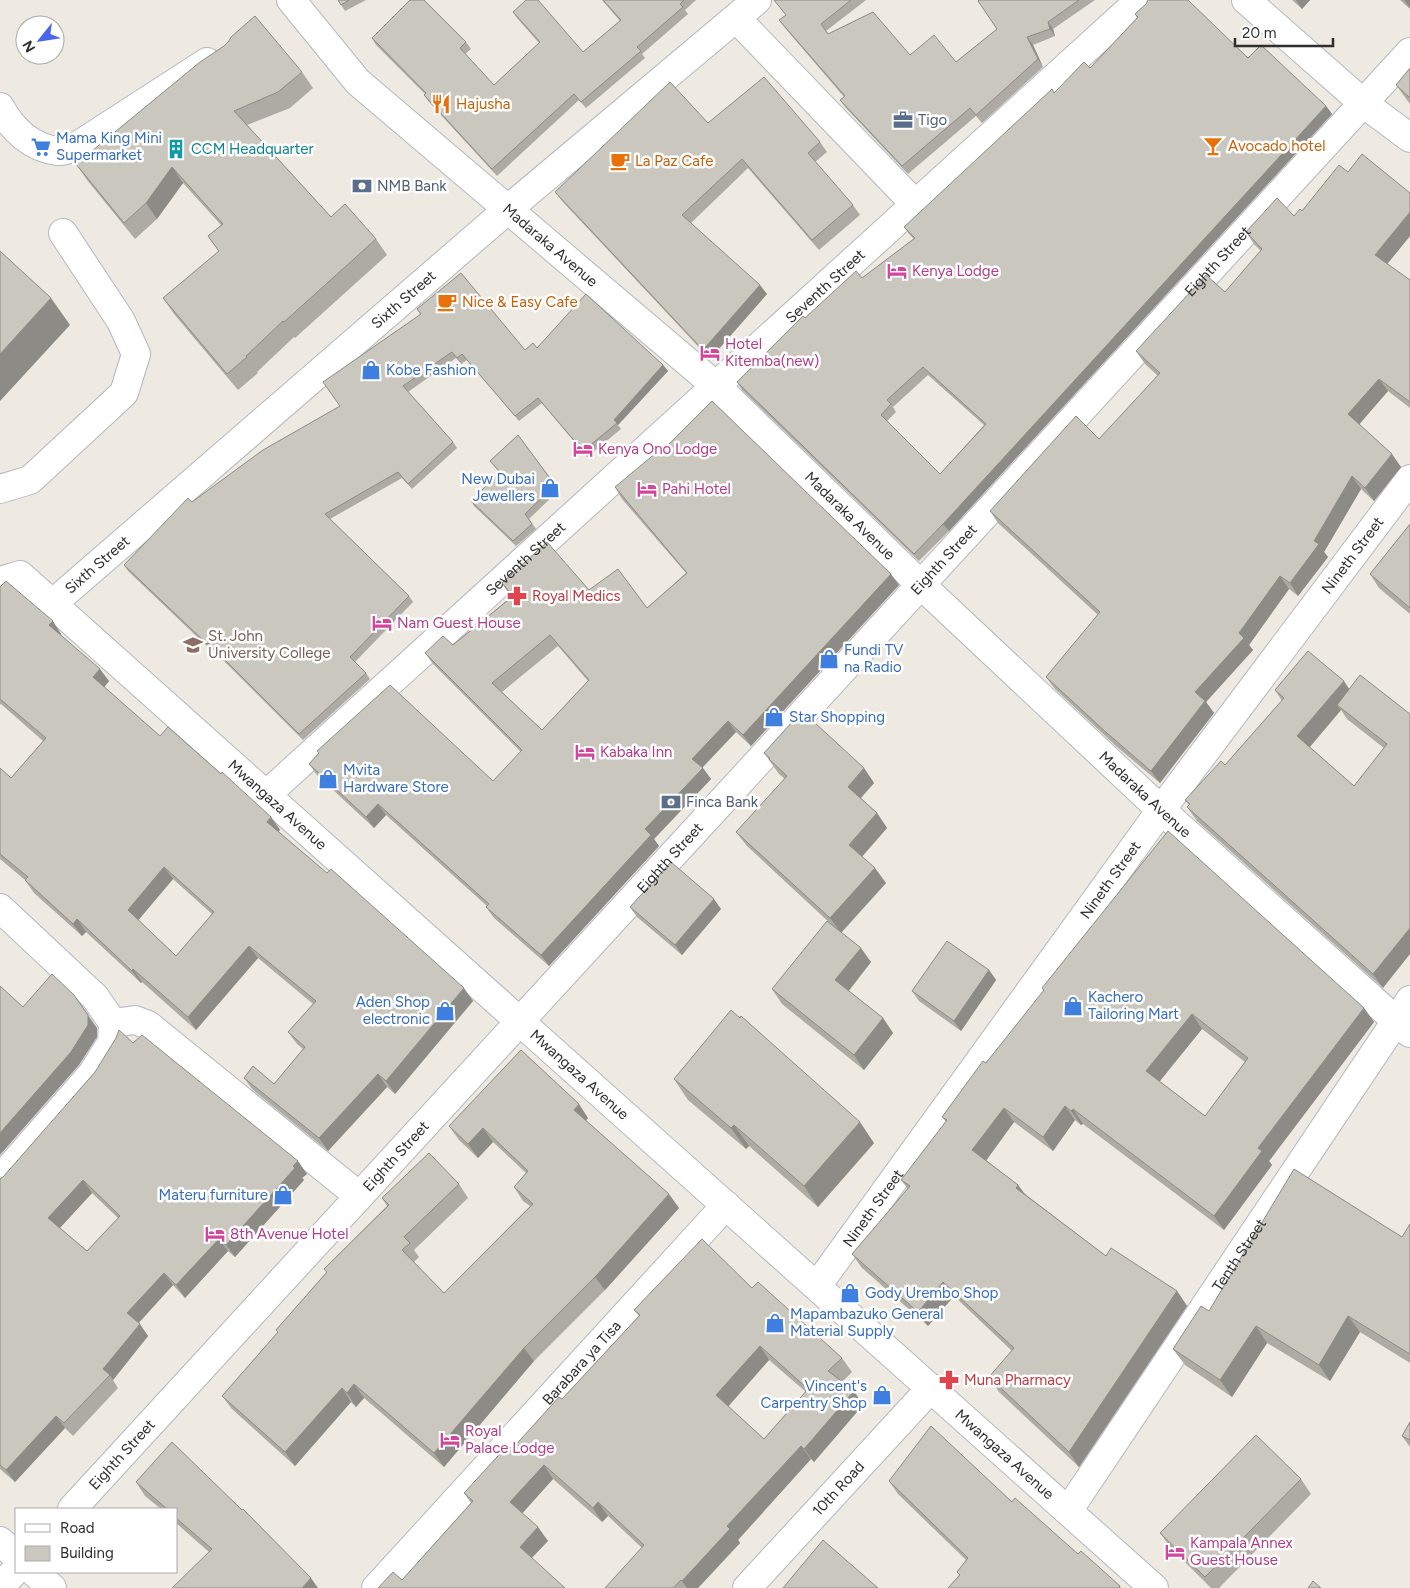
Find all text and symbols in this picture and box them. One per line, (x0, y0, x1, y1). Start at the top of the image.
north arrow (15, 15, 65, 65)
scale bar (1235, 15, 1332, 47)
text: 20 m (1242, 24, 1276, 42)
text: N (19, 37, 39, 55)
restaurant icon: Hajusha (430, 93, 452, 115)
place label: Hajusha (456, 95, 510, 113)
office icon: Tigo (892, 109, 914, 131)
place label: Tigo (918, 111, 948, 129)
place label: Mama King Mini Supermarket (56, 129, 162, 164)
bar icon: Avocado hotel (1202, 135, 1224, 157)
supermarket icon: Mama King Mini Supermarket (30, 136, 52, 158)
place label: Avocado hotel (1228, 137, 1325, 155)
building icon: CCM Headquarter (165, 138, 187, 160)
place label: CCM Headquarter (191, 140, 314, 158)
cafe icon: La Paz Cafe (609, 150, 631, 172)
place label: La Paz Cafe (635, 152, 714, 170)
bank icon: NMB Bank (351, 175, 373, 197)
place label: NMB Bank (377, 177, 447, 195)
street label: Madaraka Avenue (499, 200, 601, 291)
street label: Eighth Street (1181, 222, 1255, 300)
street label: Seventh Street (782, 245, 869, 327)
hotel icon: Kenya Lodge (886, 260, 908, 282)
place label: Kenya Lodge (912, 262, 999, 280)
street label: Sixth Street (368, 267, 440, 332)
cafe icon: Nice & Easy Cafe (436, 291, 458, 313)
place label: Nice & Easy Cafe (462, 293, 578, 311)
place label: Hotel Kitemba(new) (725, 335, 819, 370)
hotel icon: Hotel Kitemba(new) (699, 342, 721, 364)
shop icon: Kobe Fashion (360, 359, 382, 381)
place label: Kobe Fashion (386, 361, 476, 379)
hotel icon: Kenya Ono Lodge (572, 438, 594, 460)
place label: Kenya Ono Lodge (598, 440, 717, 458)
street label: Madaraka Avenue (801, 468, 899, 564)
place label: New Dubai Jewellers (461, 470, 535, 505)
shop icon: New Dubai Jewellers (539, 477, 561, 499)
hotel icon: Pahi Hotel (636, 478, 658, 500)
place label: Pahi Hotel (662, 480, 731, 498)
street label: Nineth Street (1318, 513, 1387, 597)
street label: Seventh Street (482, 518, 569, 600)
street label: Eighth Street (907, 520, 981, 599)
street label: Sixth Street (61, 532, 134, 598)
pharmacy icon: Royal Medics (506, 585, 528, 607)
place label: Royal Medics (532, 587, 621, 605)
hotel icon: Nam Guest House (371, 612, 393, 634)
place label: Nam Guest House (397, 614, 521, 632)
place label: St. John University College (208, 627, 330, 662)
school or university icon: St. John University College (182, 634, 204, 656)
place label: Fundi TV na Radio (844, 641, 904, 676)
shop icon: Fundi TV na Radio (818, 648, 840, 670)
shop icon: Star Shopping (763, 706, 785, 728)
place label: Star Shopping (789, 708, 885, 726)
hotel icon: Kabaka Inn (574, 741, 596, 763)
place label: Kabaka Inn (600, 743, 672, 761)
street label: Madaraka Avenue (1095, 748, 1195, 842)
street label: Mwangaza Avenue (224, 756, 330, 854)
place label: Mvita Hardware Store (343, 761, 449, 796)
shop icon: Mvita Hardware Store (317, 768, 339, 790)
bank icon: Finca Bank (660, 791, 682, 813)
place label: Finca Bank (686, 793, 759, 811)
street label: Eighth Street (633, 819, 707, 897)
street label: Nineth Street (1076, 837, 1145, 922)
place label: Kachero Tailoring Mart (1088, 988, 1179, 1023)
place label: Aden Shop electronic (356, 993, 430, 1028)
shop icon: Kachero Tailoring Mart (1062, 995, 1084, 1017)
shop icon: Aden Shop electronic (434, 1000, 456, 1022)
street label: Mwangaza Avenue (526, 1026, 633, 1124)
street label: Eighth Street (359, 1117, 433, 1195)
street label: Nineth Street (839, 1166, 908, 1251)
shop icon: Materu furniture (272, 1184, 294, 1206)
place label: Materu furniture (159, 1186, 268, 1204)
street label: Tenth Street (1209, 1215, 1270, 1295)
hotel icon: 8th Avenue Hotel (204, 1223, 226, 1245)
place label: 8th Avenue Hotel (230, 1225, 348, 1243)
shop icon: Gody Urembo Shop (839, 1282, 861, 1304)
place label: Gody Urembo Shop (865, 1284, 999, 1302)
place label: Mapambazuko General Material Supply (790, 1305, 943, 1340)
shop icon: Mapambazuko General Material Supply (764, 1312, 786, 1334)
street label: Barabara ya Tisa (539, 1317, 625, 1409)
pharmacy icon: Muna Pharmacy (938, 1369, 960, 1391)
place label: Muna Pharmacy (964, 1371, 1071, 1389)
place label: Vincent's Carpentry Shop (761, 1377, 867, 1412)
shop icon: Vincent's Carpentry Shop (871, 1384, 893, 1406)
street label: Mwangaza Avenue (951, 1406, 1058, 1503)
street label: Eighth Street (85, 1415, 159, 1493)
place label: Royal Palace Lodge (465, 1422, 554, 1457)
hotel icon: Royal Palace Lodge (439, 1429, 461, 1451)
street label: 10th Road (809, 1457, 868, 1520)
legend (15, 1508, 178, 1573)
text: Road (60, 1519, 95, 1537)
place label: Kampala Annex Guest House (1190, 1534, 1293, 1569)
hotel icon: Kampala Annex Guest House (1164, 1541, 1186, 1563)
text: Building (60, 1544, 114, 1562)

